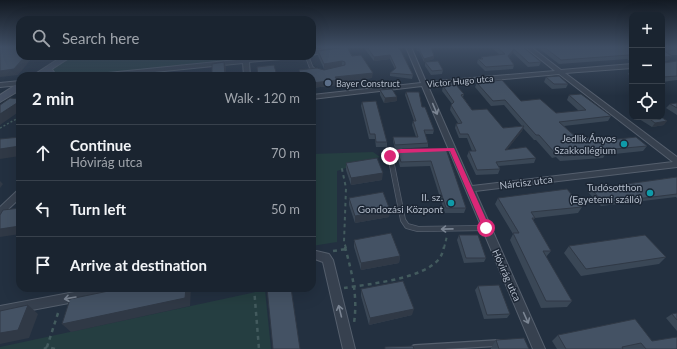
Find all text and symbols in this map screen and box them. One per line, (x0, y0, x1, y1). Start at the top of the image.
map controls (629, 12, 665, 120)
button: + (629, 12, 665, 48)
search box (16, 16, 316, 60)
icon: search (30, 27, 52, 49)
text: Search here (62, 29, 139, 47)
button: − (629, 48, 665, 84)
street label: Victor Hugo utca (426, 73, 494, 89)
marker: Bayer Construct (323, 78, 333, 88)
place label: Bayer Construct (336, 78, 401, 89)
button: locate (629, 84, 665, 120)
text: 2 min (32, 88, 74, 109)
text: Walk · 120 m (224, 90, 300, 106)
one-way arrow (432, 102, 439, 114)
place label: Jedlik Ányos Szakkollégium (554, 132, 616, 156)
text: Continue (70, 136, 131, 154)
marker: Jedlik Ányos Szakkollégium (619, 139, 629, 149)
icon: ahead (32, 142, 54, 164)
text: 70 m (271, 145, 300, 161)
route end (381, 147, 399, 165)
text: Hóvirág utca (70, 154, 142, 170)
street label: Nárcisz utca (499, 173, 553, 191)
place label: Tudósotthon (Egyetemi szálló) (570, 181, 642, 205)
marker: Tudósotthon (Egyetemi szálló) (645, 188, 655, 198)
place label: II. sz. Gondozási Központ (358, 191, 443, 215)
icon: left (32, 198, 54, 220)
marker: II. sz. Gondozási Központ (446, 198, 456, 208)
text: Turn left (70, 200, 126, 218)
text: 50 m (271, 201, 300, 217)
route start (477, 219, 495, 237)
one-way arrow (441, 225, 454, 233)
street label: Hóvirág utca (490, 247, 524, 303)
icon: arrive (32, 254, 54, 276)
text: Arrive at destination (70, 256, 207, 274)
one-way arrow (64, 294, 77, 302)
one-way arrow (336, 305, 343, 318)
one-way arrow (522, 312, 530, 324)

